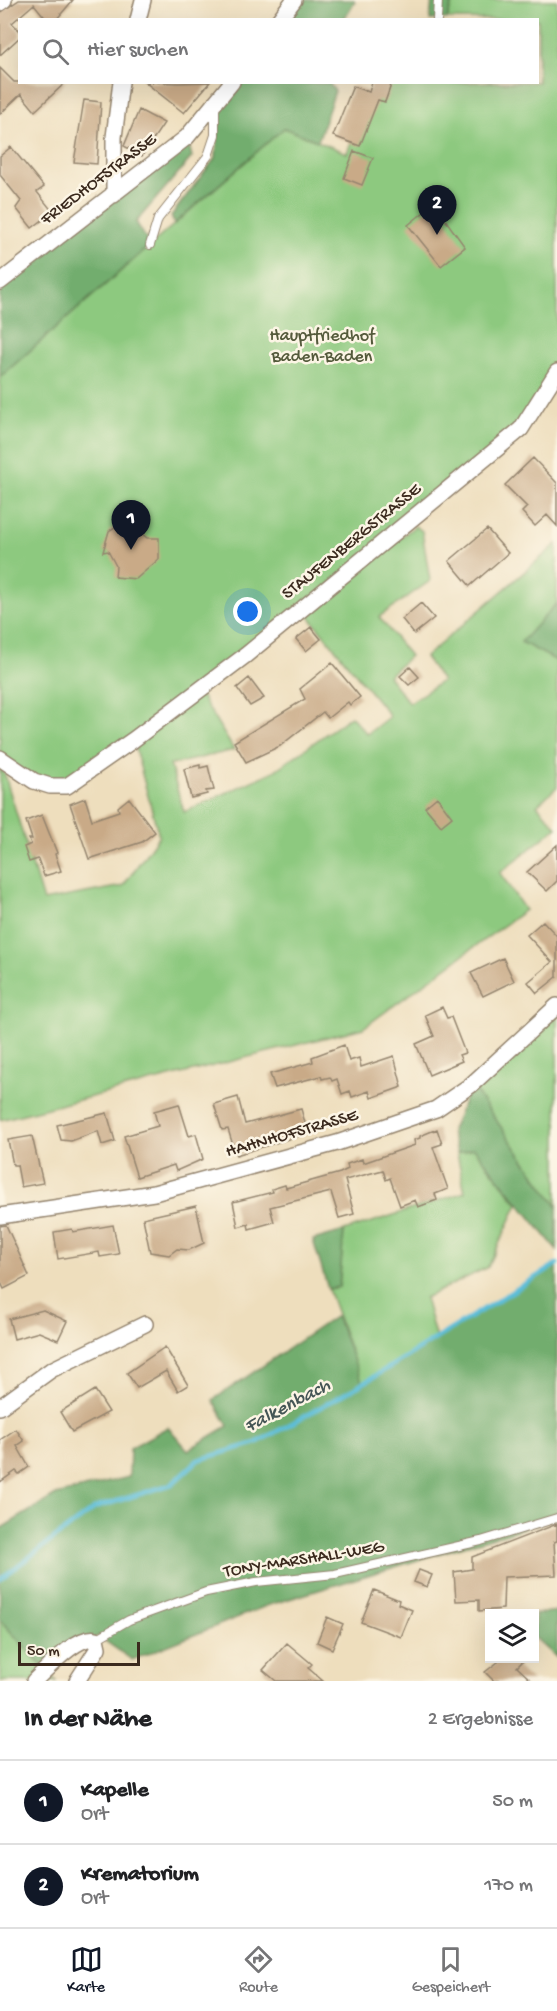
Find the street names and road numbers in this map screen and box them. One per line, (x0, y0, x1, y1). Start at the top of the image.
street label: FRIEDHOFSTRASSE (36, 129, 162, 231)
street label: STAUFENBERGSTRASSE (278, 479, 426, 605)
street label: HAHNHOFSTRASSE (223, 1105, 361, 1163)
street label: TONY-MARSHALL-WEG (221, 1537, 386, 1583)

